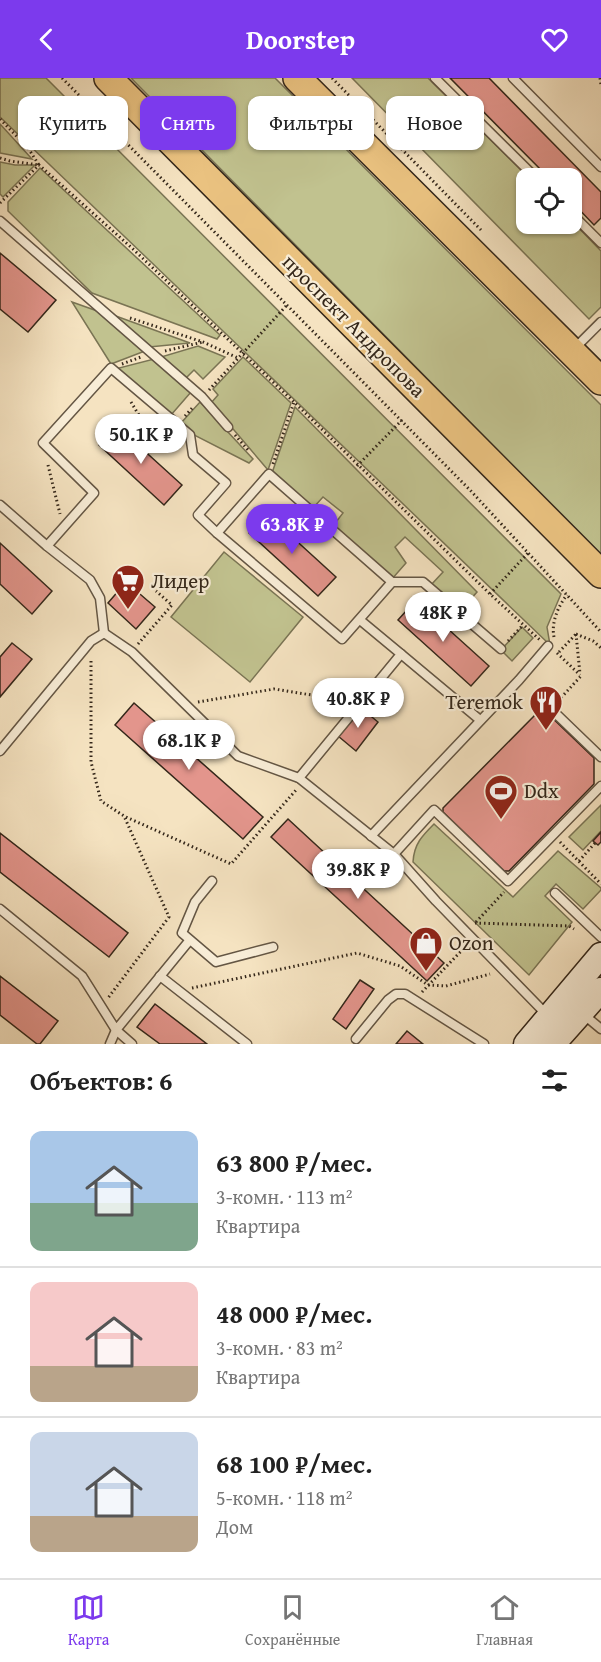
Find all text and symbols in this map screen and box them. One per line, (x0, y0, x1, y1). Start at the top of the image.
text: Doorstep (246, 19, 355, 59)
icon: back (30, 23, 63, 56)
icon: heart (538, 23, 571, 56)
chip: Купить (18, 96, 128, 150)
chip: Снять (140, 96, 236, 150)
chip: Фильтры (248, 96, 374, 150)
chip: Новое (386, 96, 484, 150)
map controls (516, 168, 582, 234)
button: locate (516, 168, 582, 234)
street label: проспект Андропова (276, 247, 433, 404)
pin: 50.1K ₽ (86, 414, 196, 465)
text: 50.1K ₽ (109, 419, 173, 448)
pin: 63.8K ₽ (237, 504, 347, 555)
text: 63.8K ₽ (260, 509, 324, 538)
supermarket icon: Лидер (110, 563, 146, 610)
place label: Лидер (151, 565, 209, 596)
pin: 48K ₽ (401, 592, 485, 643)
text: 48K ₽ (419, 597, 467, 626)
pin: 40.8K ₽ (303, 678, 413, 729)
text: 40.8K ₽ (326, 683, 390, 712)
restaurant icon: Teremok (528, 684, 564, 731)
place label: Teremok (445, 686, 523, 717)
pin: 68.1K ₽ (134, 720, 244, 771)
text: 68.1K ₽ (157, 725, 221, 754)
sports icon: Ddx (483, 773, 519, 820)
place label: Ddx (524, 775, 559, 806)
pin: 39.8K ₽ (303, 849, 413, 900)
text: 39.8K ₽ (326, 854, 390, 883)
shop icon: Ozon (408, 925, 444, 972)
place label: Ozon (449, 927, 494, 958)
text: Объектов: 6 (30, 1061, 173, 1100)
icon: filters (538, 1064, 571, 1097)
text: 63 800 ₽/мес. (216, 1143, 372, 1182)
icon: home (78, 1155, 150, 1227)
text: 3-комн. · 113 m² (216, 1182, 352, 1211)
text: Квартира (216, 1211, 300, 1240)
text: 48 000 ₽/мес. (216, 1294, 372, 1333)
icon: home (78, 1306, 150, 1378)
text: 3-комн. · 83 m² (216, 1333, 343, 1362)
text: Квартира (216, 1362, 300, 1391)
text: 68 100 ₽/мес. (216, 1444, 372, 1483)
icon: home (78, 1456, 150, 1528)
text: 5-комн. · 118 m² (216, 1483, 352, 1512)
text: Дом (216, 1512, 253, 1541)
tab: Карта (68, 1591, 109, 1651)
tab: Сохранённые (245, 1591, 340, 1651)
tab: Главная (476, 1591, 533, 1651)

